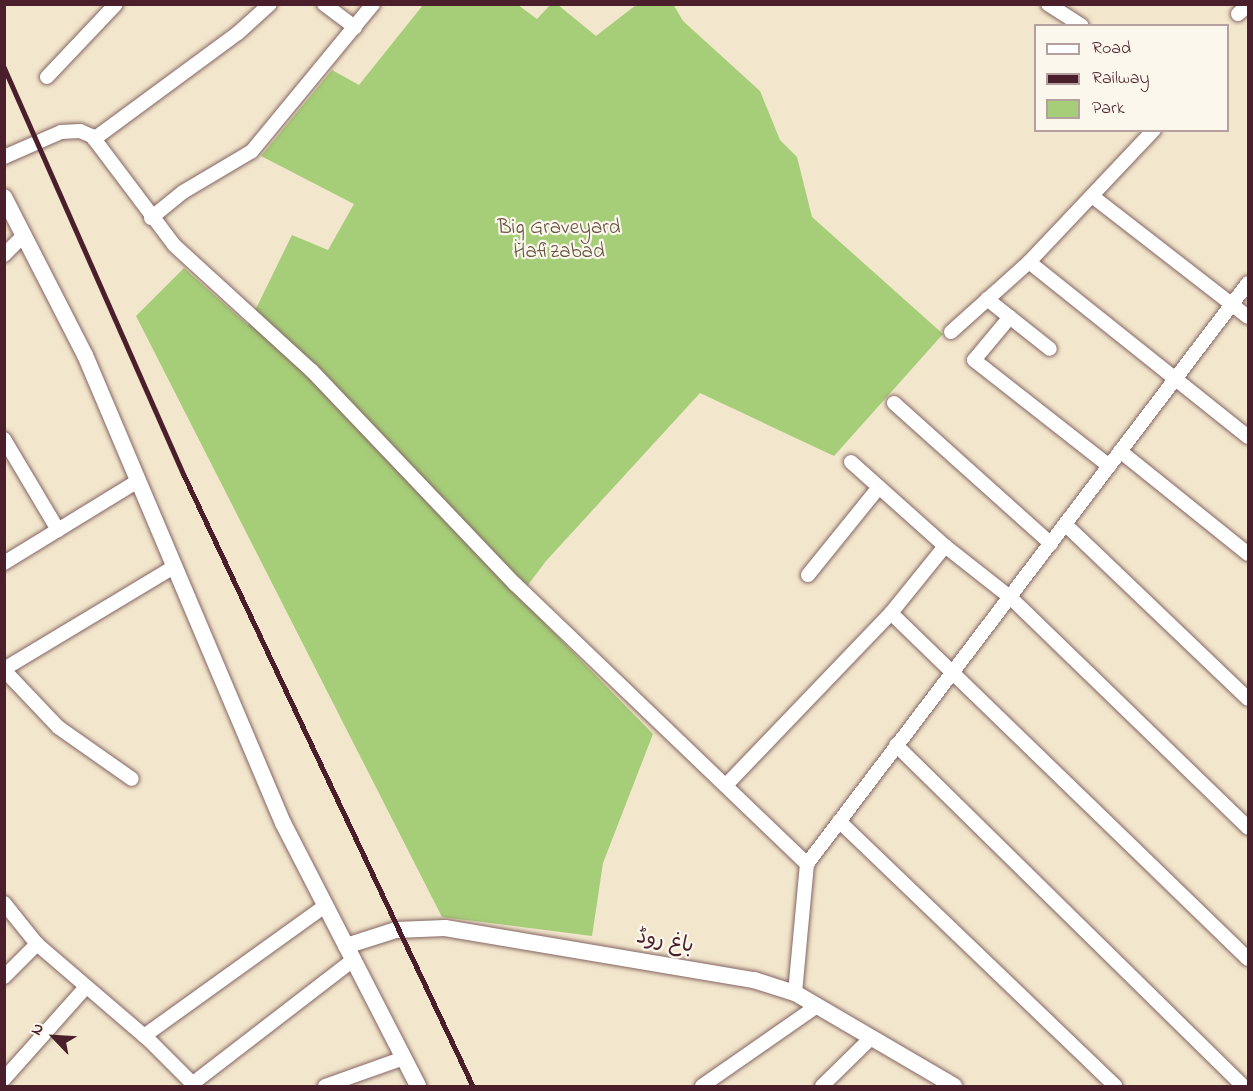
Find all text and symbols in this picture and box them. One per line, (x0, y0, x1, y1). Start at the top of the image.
legend (1034, 24, 1229, 132)
text: Road (1092, 36, 1131, 62)
text: Railway (1092, 66, 1149, 92)
text: Park (1092, 96, 1125, 122)
park label: Big Graveyard Hafizabad (497, 215, 621, 265)
street label: باغ روڈ (634, 925, 696, 959)
north arrow (24, 1007, 84, 1067)
text: N (25, 1019, 51, 1039)

